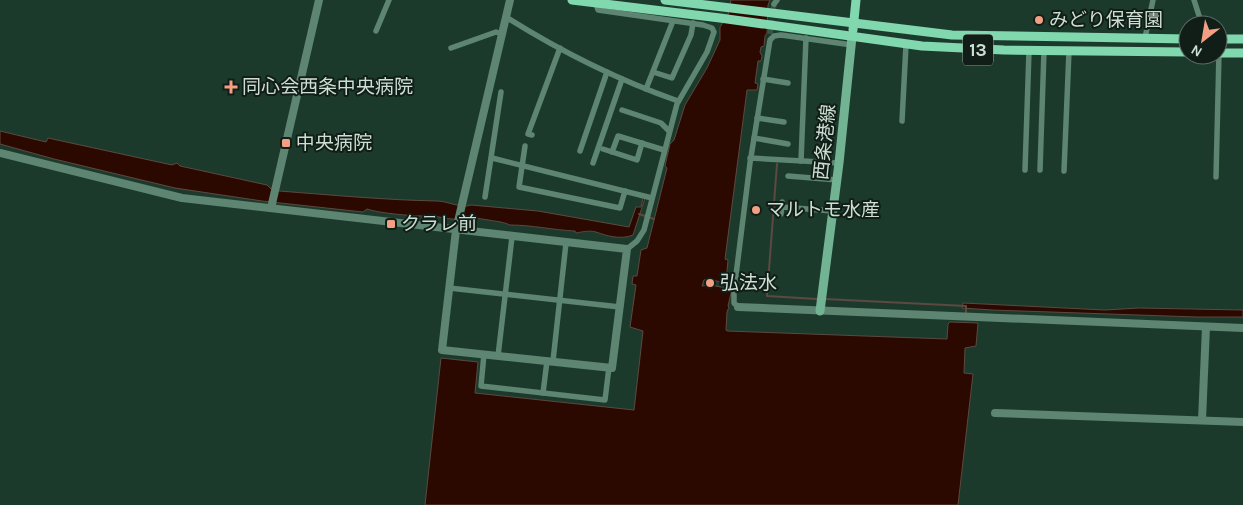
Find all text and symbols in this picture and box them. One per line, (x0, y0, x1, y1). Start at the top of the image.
place label: みどり保育園 (1049, 9, 1163, 31)
marker: みどり保育園 (1033, 14, 1045, 26)
north arrow (1178, 15, 1228, 65)
road number: 13 (963, 34, 993, 66)
text: N (1188, 41, 1205, 61)
place label: 同心会西条中央病院 (242, 76, 413, 98)
marker: 同心会西条中央病院 (224, 80, 238, 94)
street label: 西条港線 (810, 103, 840, 181)
place label: 中央病院 (296, 132, 372, 154)
marker: 中央病院 (280, 137, 292, 149)
place label: マルトモ水産 (766, 199, 880, 221)
marker: マルトモ水産 (750, 204, 762, 216)
place label: クラレ前 (401, 213, 477, 235)
marker: クラレ前 (385, 218, 397, 230)
place label: 弘法水 (720, 272, 777, 294)
marker: 弘法水 (704, 277, 716, 289)

